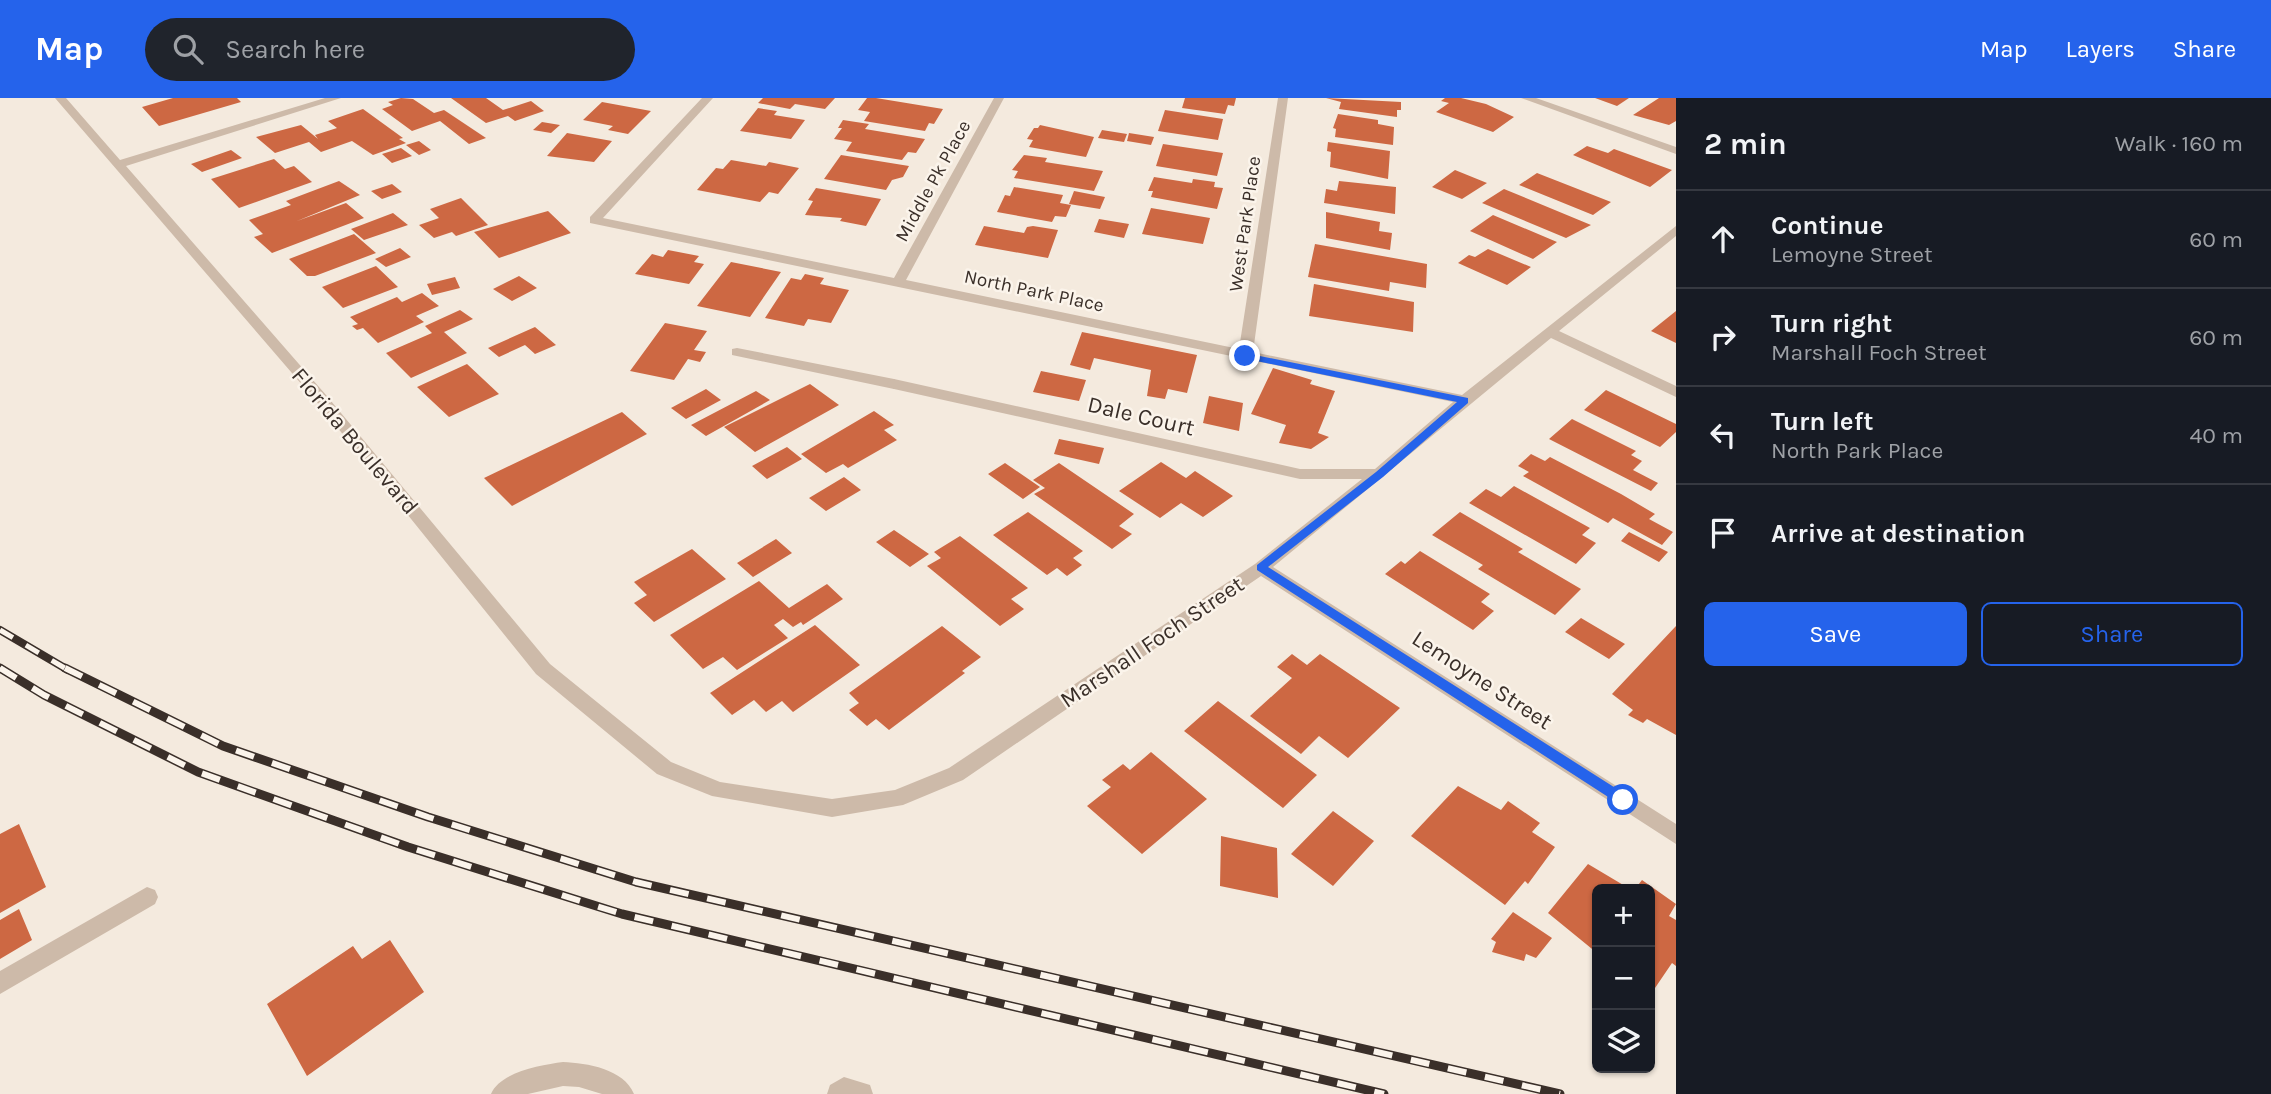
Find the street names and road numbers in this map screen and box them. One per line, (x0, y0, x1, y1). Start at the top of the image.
street label: Middle Pk Place (891, 116, 975, 246)
street label: West Park Place (1225, 155, 1265, 293)
street label: North Park Place (962, 265, 1106, 317)
street label: Florida Boulevard (286, 362, 424, 520)
street label: Dale Court (1085, 391, 1198, 442)
street label: Marshall Foch Street (1055, 570, 1249, 714)
street label: Lemoyne Street (1407, 625, 1557, 736)

